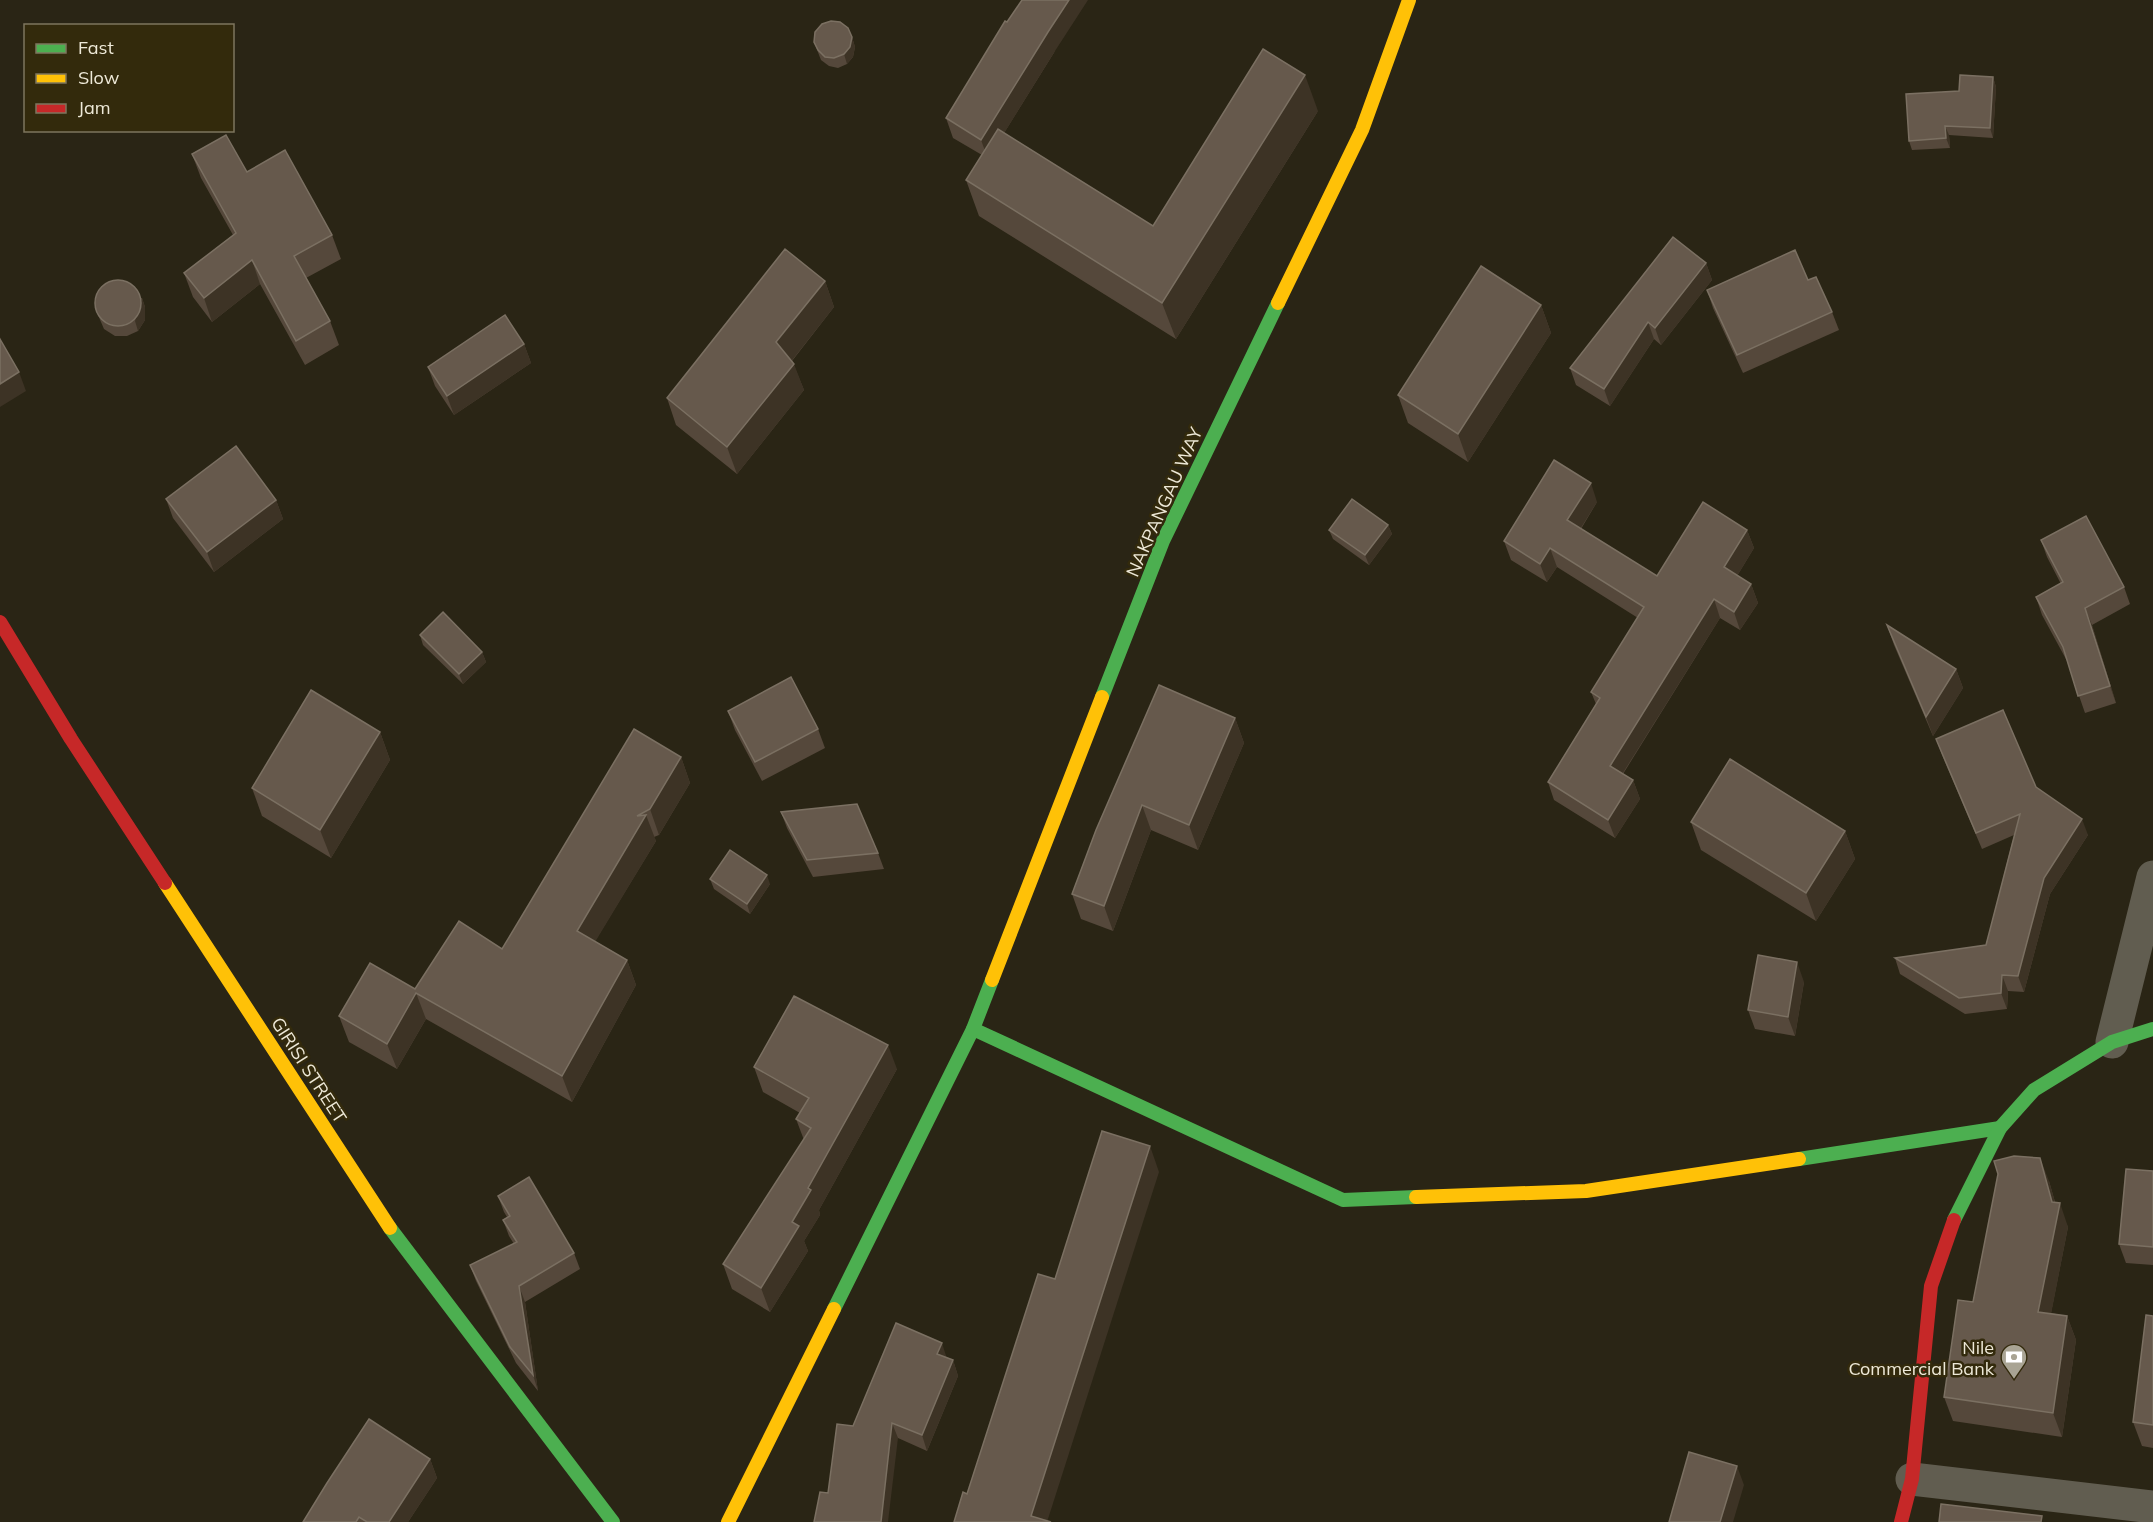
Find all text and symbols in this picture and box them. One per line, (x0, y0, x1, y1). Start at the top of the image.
legend (24, 24, 234, 132)
text: Fast (78, 36, 114, 59)
text: Slow (78, 66, 120, 89)
text: Jam (78, 96, 111, 119)
street label: NAKPANGAU WAY (1121, 423, 1208, 580)
street label: GIRISI STREET (266, 1013, 352, 1127)
place label: Nile Commercial Bank (1848, 1336, 1995, 1380)
bank icon: Nile Commercial Bank (1999, 1342, 2029, 1380)

